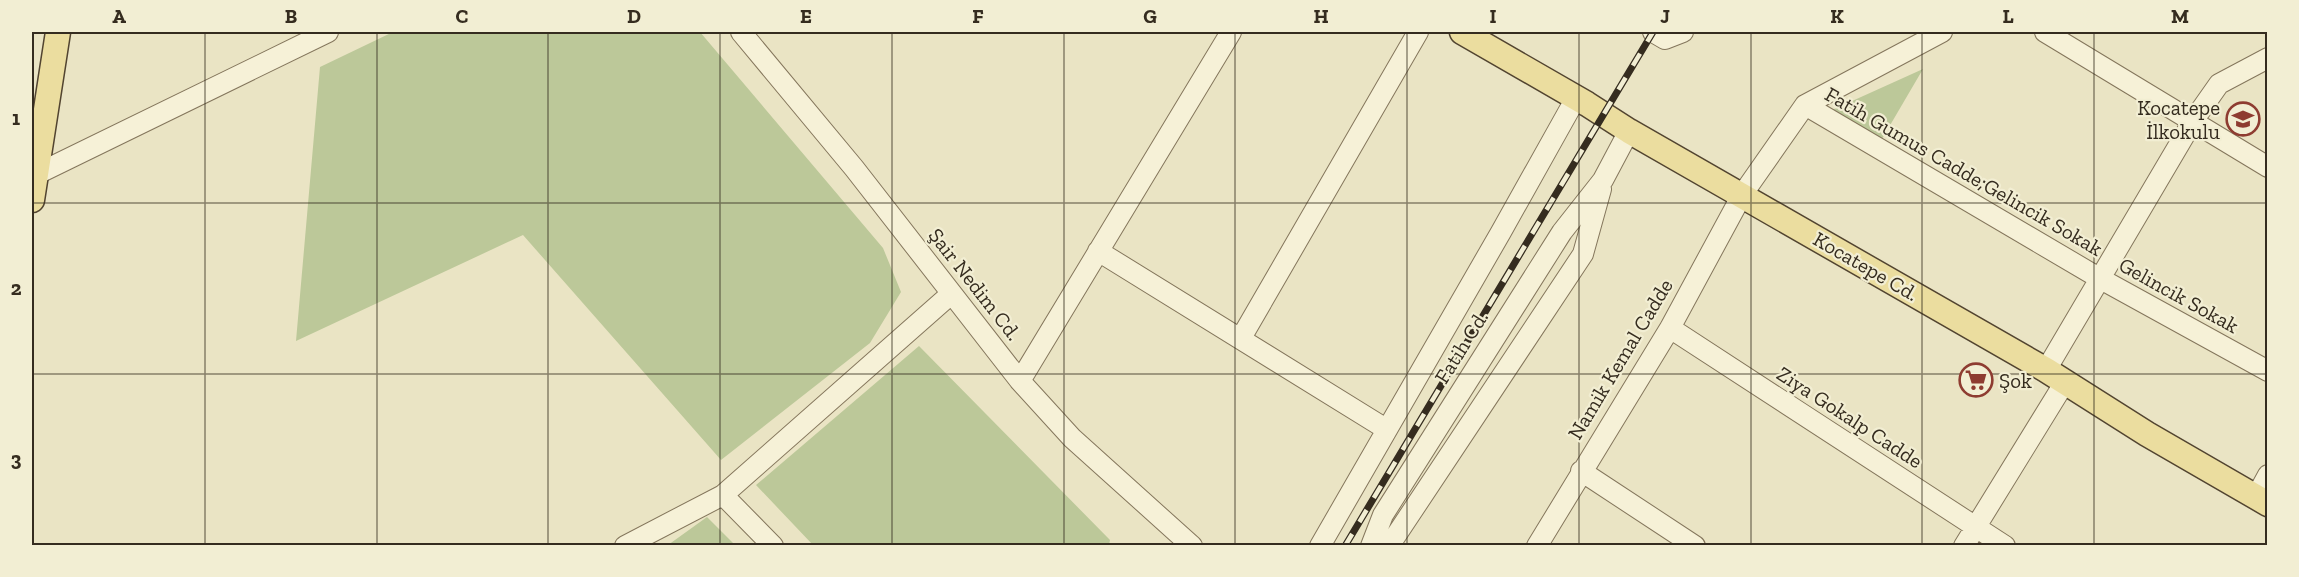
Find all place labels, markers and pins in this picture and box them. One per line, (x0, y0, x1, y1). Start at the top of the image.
place label: Kocatepe İlkokulu (2137, 95, 2220, 144)
school or university icon: Kocatepe İlkokulu (2225, 101, 2261, 137)
supermarket icon: Şok (1958, 362, 1994, 398)
place label: Şok (1999, 368, 2032, 393)

